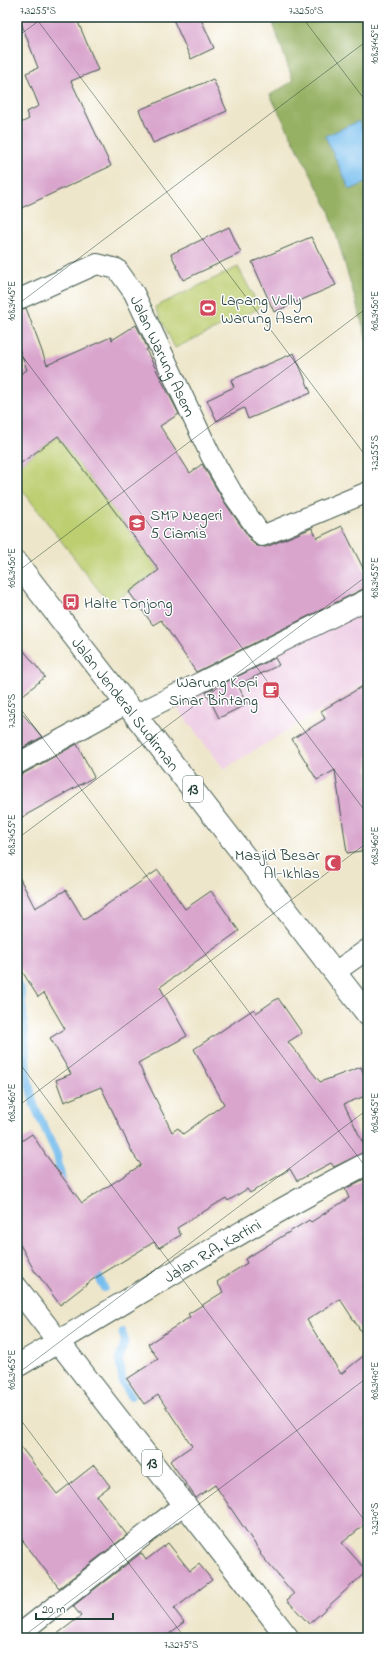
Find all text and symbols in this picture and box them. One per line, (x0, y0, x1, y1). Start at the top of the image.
text: 7.3255°S (20, 4, 56, 19)
text: 7.3250°S (289, 4, 324, 19)
text: 108.3445°E (368, 24, 383, 64)
text: 108.3445°E (5, 281, 20, 321)
place label: Lapang Volly Warung Asem (221, 289, 313, 331)
text: 108.3450°E (368, 291, 383, 331)
street label: Jalan Warung Asem (123, 292, 201, 421)
sports icon: Lapang Volly Warung Asem (198, 298, 218, 318)
text: 7.3255°S (368, 435, 383, 471)
place label: SMP Negeri 5 Ciamis (150, 504, 223, 546)
school or university icon: SMP Negeri 5 Ciamis (127, 513, 147, 533)
text: 108.3450°E (5, 548, 20, 588)
text: 108.3455°E (368, 557, 383, 599)
bus stop icon: Halte Tonjong (61, 592, 81, 612)
place label: Halte Tonjong (84, 592, 173, 616)
street label: Jalan Jenderal Sudirman (65, 633, 185, 777)
place label: Warung Kopi Sinar Bintang (169, 671, 258, 713)
cafe icon: Warung Kopi Sinar Bintang (261, 680, 281, 700)
text: 7.3265°S (5, 693, 20, 728)
road number: 13 (183, 776, 203, 802)
text: 108.3455°E (5, 814, 20, 856)
text: 108.3460°E (368, 827, 383, 866)
place label: Masjid Besar Al-Ikhlas (235, 844, 320, 886)
mosque icon: Masjid Besar Al-Ikhlas (323, 853, 343, 873)
text: 108.3460°E (5, 1084, 20, 1123)
text: 108.3465°E (368, 1093, 383, 1133)
street label: Jalan R.A. Kartini (160, 1214, 266, 1290)
text: 108.3465°E (5, 1350, 20, 1390)
text: 108.3470°E (368, 1362, 383, 1400)
road number: 13 (142, 1450, 162, 1476)
text: 7.3270°S (368, 1502, 383, 1535)
scale bar (36, 1595, 113, 1621)
text: 20 m (42, 1601, 65, 1619)
text: 7.3275°S (164, 1638, 199, 1653)

